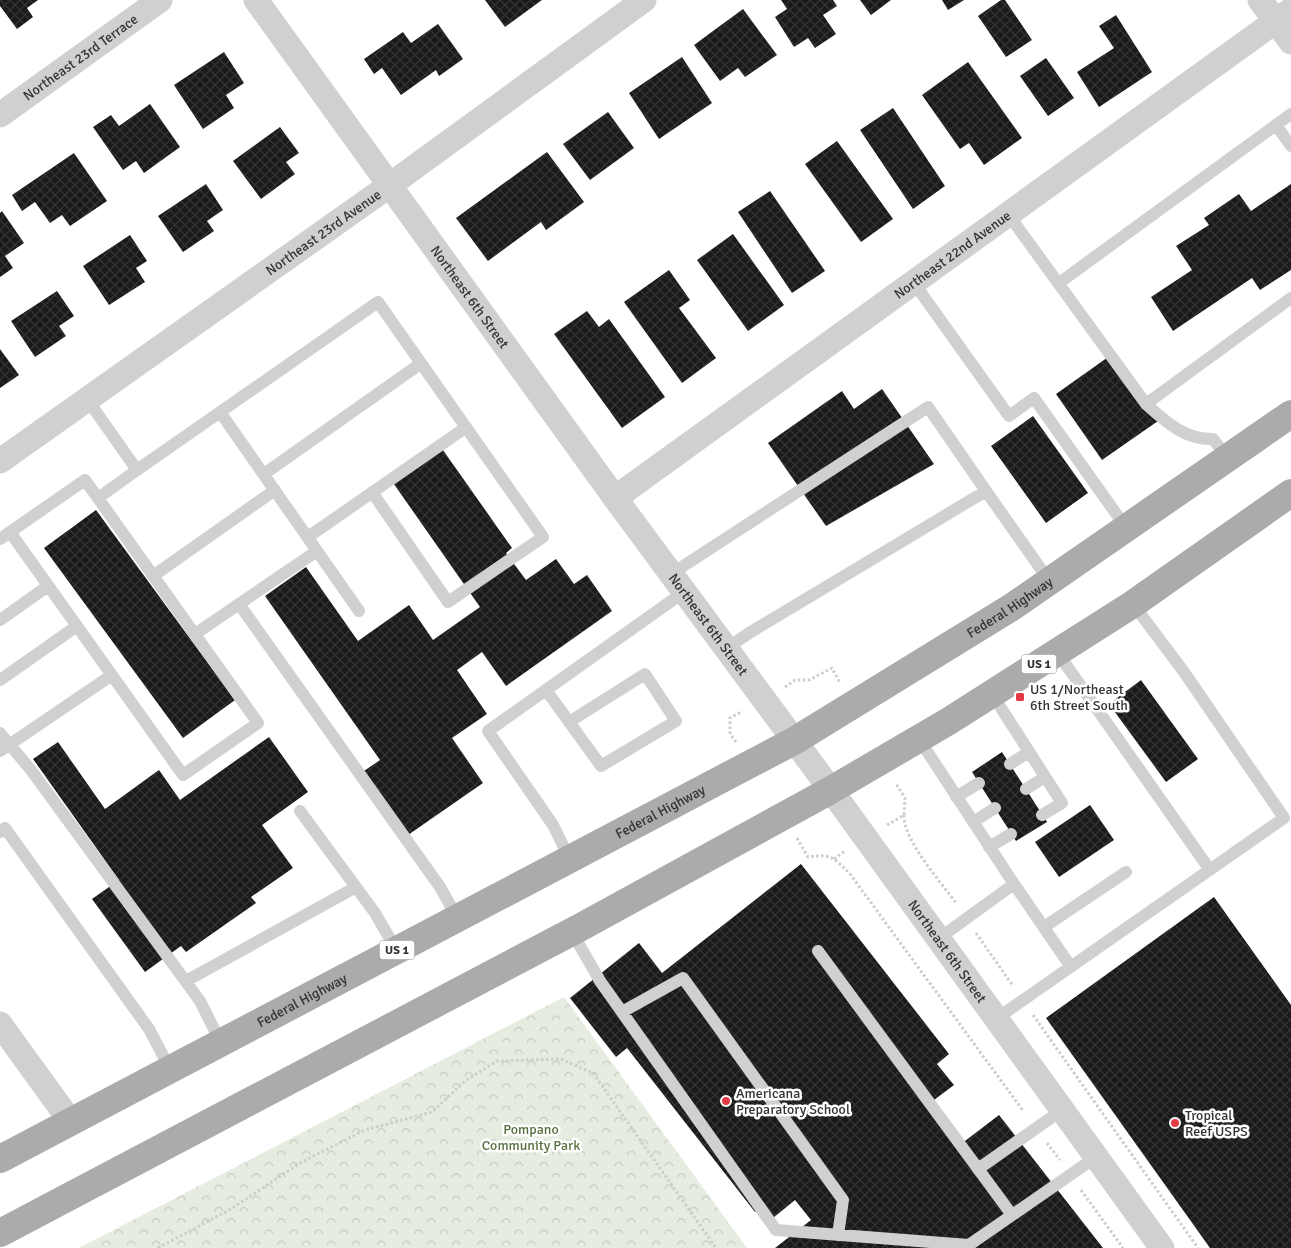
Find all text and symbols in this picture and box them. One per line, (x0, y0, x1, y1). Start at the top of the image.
street label: Northeast 23rd Terrace (20, 10, 141, 104)
street label: Northeast 23rd Avenue (262, 186, 384, 279)
street label: Northeast 22nd Avenue (891, 207, 1014, 302)
street label: Northeast 6th Street (427, 242, 513, 352)
street label: Northeast 6th Street (665, 570, 752, 679)
street label: Federal Highway (963, 573, 1056, 641)
road number: US 1 (1022, 654, 1056, 674)
place label: US 1/Northeast 6th Street South (1030, 681, 1128, 714)
marker: US 1/Northeast 6th Street South (1014, 691, 1026, 703)
street label: Federal Highway (612, 781, 708, 842)
street label: Northeast 6th Street (905, 896, 990, 1006)
road number: US 1 (380, 940, 414, 960)
street label: Federal Highway (254, 969, 350, 1031)
place label: Americana Preparatory School (736, 1085, 850, 1118)
marker: Americana Preparatory School (720, 1095, 732, 1107)
place label: Tropical Reef USPS (1185, 1107, 1248, 1140)
marker: Tropical Reef USPS (1169, 1117, 1181, 1129)
park label: Pompano Community Park (482, 1121, 580, 1154)

